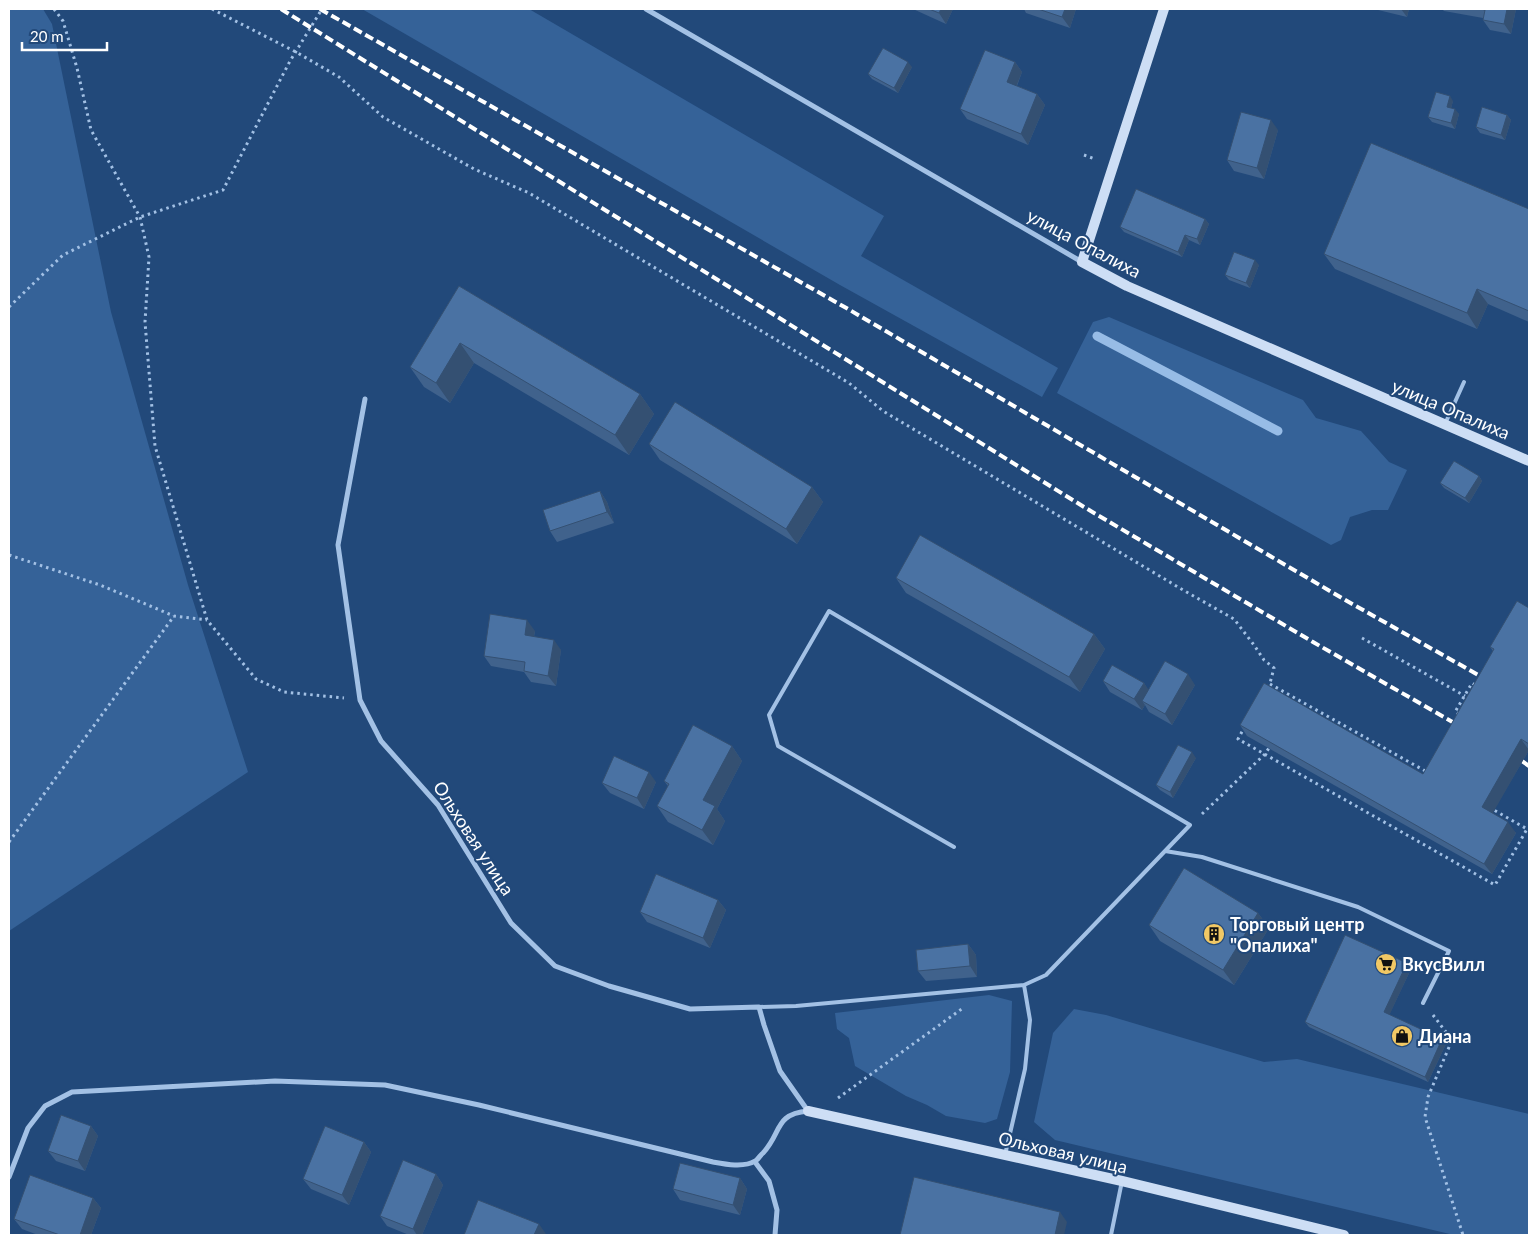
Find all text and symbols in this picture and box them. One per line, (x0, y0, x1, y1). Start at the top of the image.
scale bar (22, 20, 108, 52)
text: 20 m (30, 27, 64, 45)
street label: улица Опалиха (1023, 204, 1145, 282)
street label: улица Опалиха (1389, 374, 1513, 444)
street label: Ольховая улица (429, 777, 519, 899)
place label: Торговый центр "Опалиха" (1230, 913, 1364, 956)
building icon: Торговый центр "Опалиха" (1202, 922, 1226, 946)
supermarket icon: ВкусВилл (1374, 952, 1398, 976)
place label: ВкусВилл (1402, 953, 1485, 975)
shop icon: Диана (1390, 1024, 1414, 1048)
place label: Диана (1418, 1025, 1471, 1047)
street label: Ольховая улица (996, 1126, 1130, 1178)

